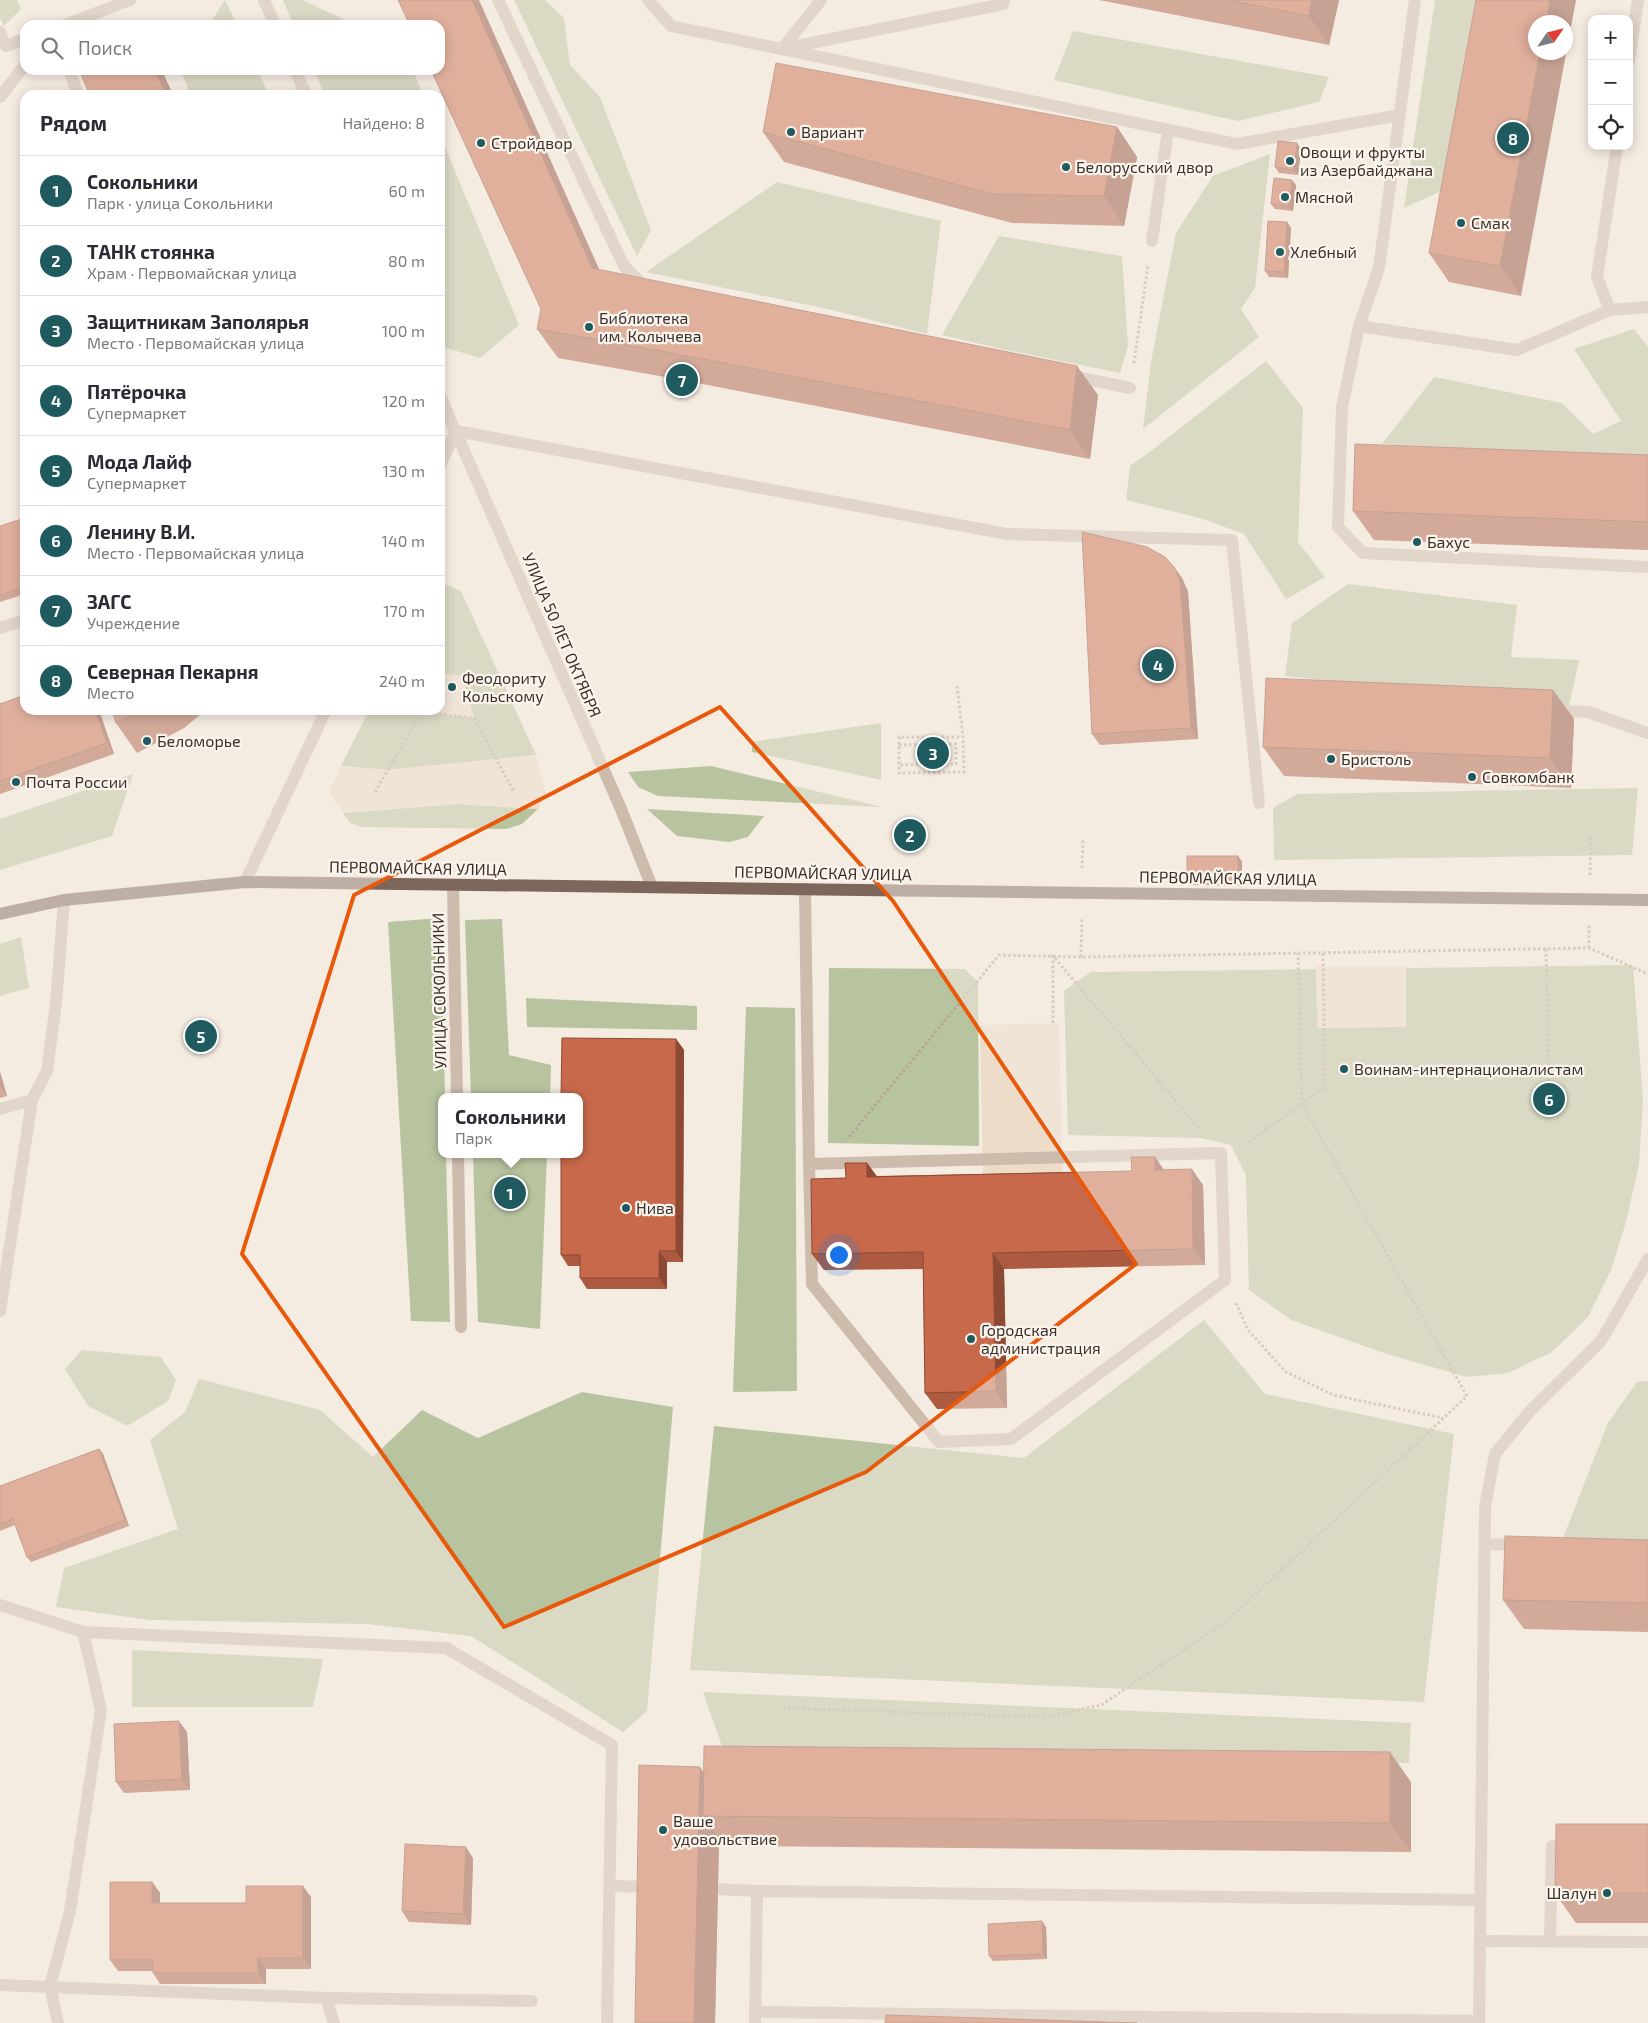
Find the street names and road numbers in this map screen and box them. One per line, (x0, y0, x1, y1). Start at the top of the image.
street label: УЛИЦА 50 ЛЕТ ОКТЯБРЯ (519, 550, 606, 720)
street label: ПЕРВОМАЙСКАЯ УЛИЦА (329, 856, 507, 879)
street label: ПЕРВОМАЙСКАЯ УЛИЦА (734, 861, 912, 884)
street label: ПЕРВОМАЙСКАЯ УЛИЦА (1139, 866, 1317, 889)
street label: УЛИЦА СОКОЛЬНИКИ (428, 913, 449, 1069)

